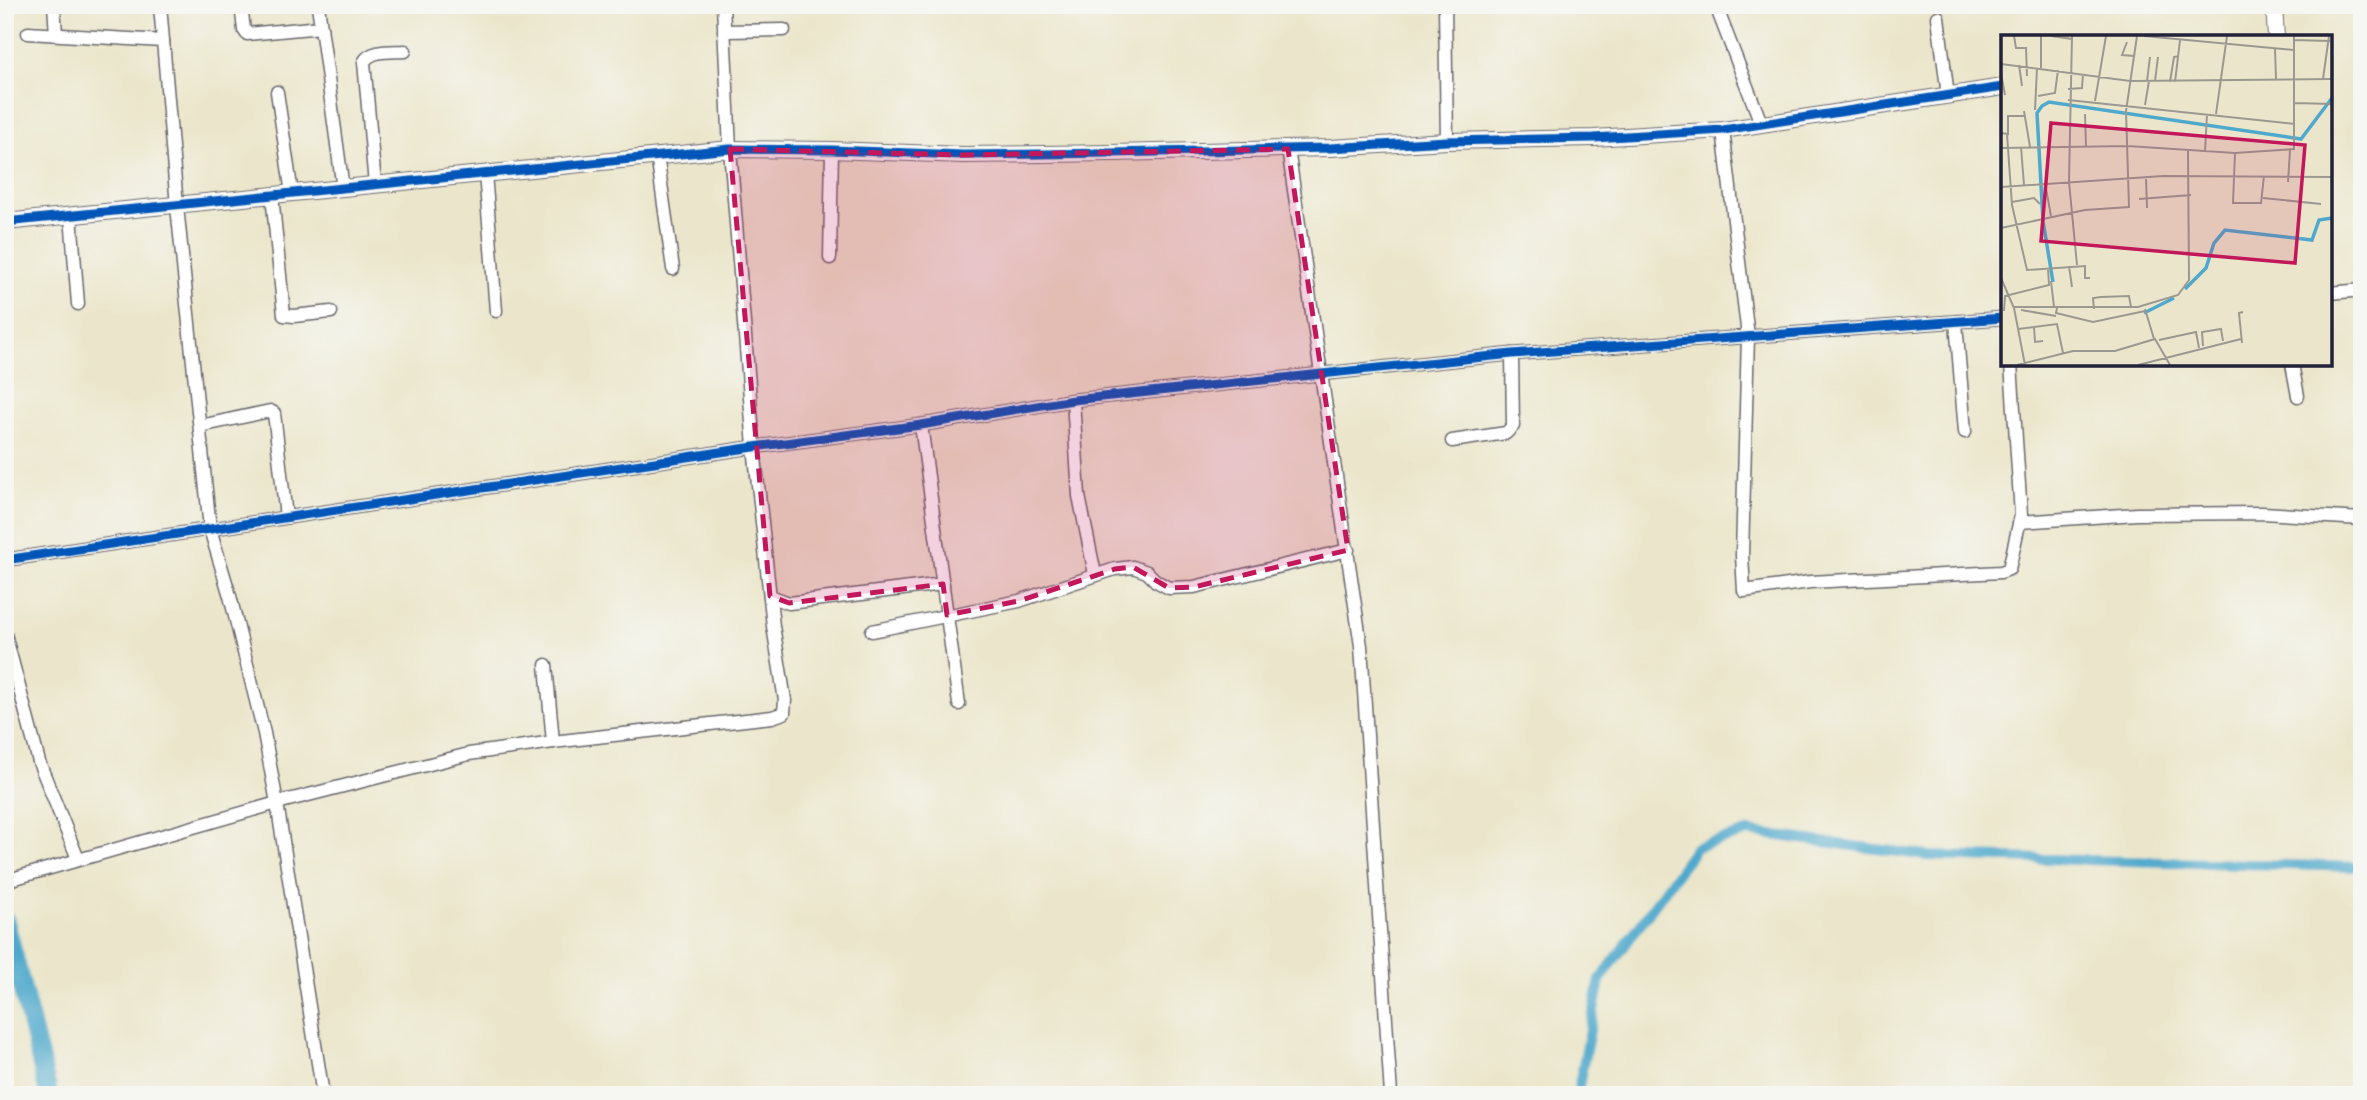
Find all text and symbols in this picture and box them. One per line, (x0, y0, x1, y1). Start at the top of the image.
inset map (2001, 35, 2332, 366)

